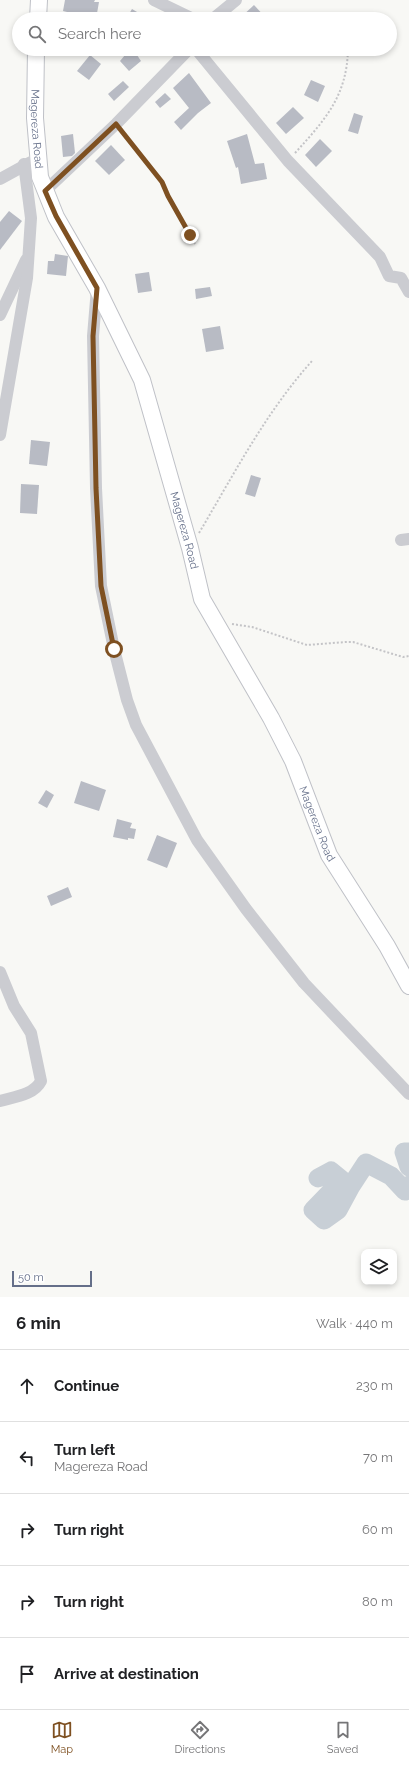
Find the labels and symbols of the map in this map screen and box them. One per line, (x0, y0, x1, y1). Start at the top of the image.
street label: Magereza Road (28, 89, 45, 169)
route end (181, 226, 199, 244)
street label: Magereza Road (167, 490, 201, 571)
route start (105, 640, 123, 658)
street label: Magereza Road (296, 785, 338, 864)
scale bar (12, 1269, 92, 1288)

